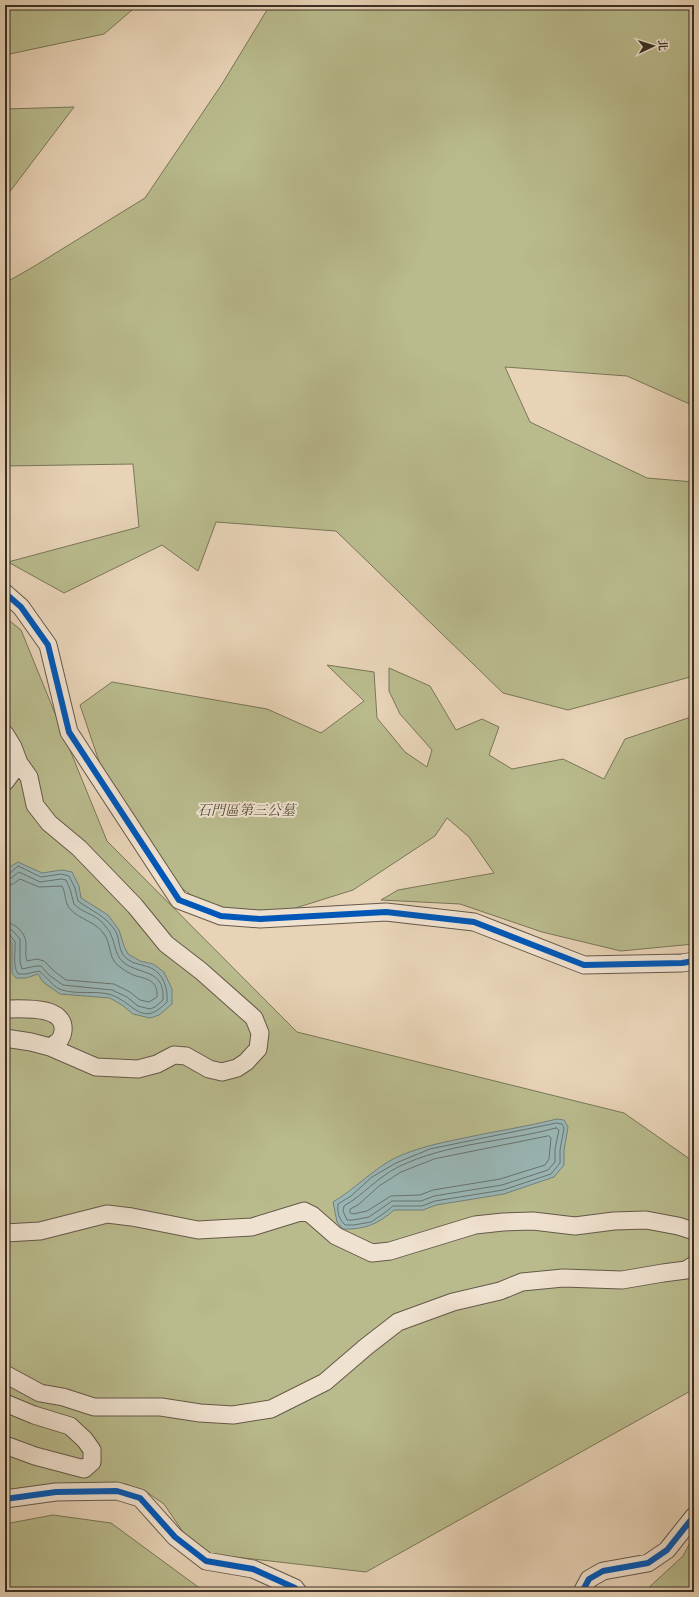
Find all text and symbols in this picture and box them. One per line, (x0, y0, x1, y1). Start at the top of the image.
north arrow (633, 26, 673, 66)
text: 北 (655, 39, 670, 51)
park label: 石門區第三公墓 (197, 801, 297, 820)

